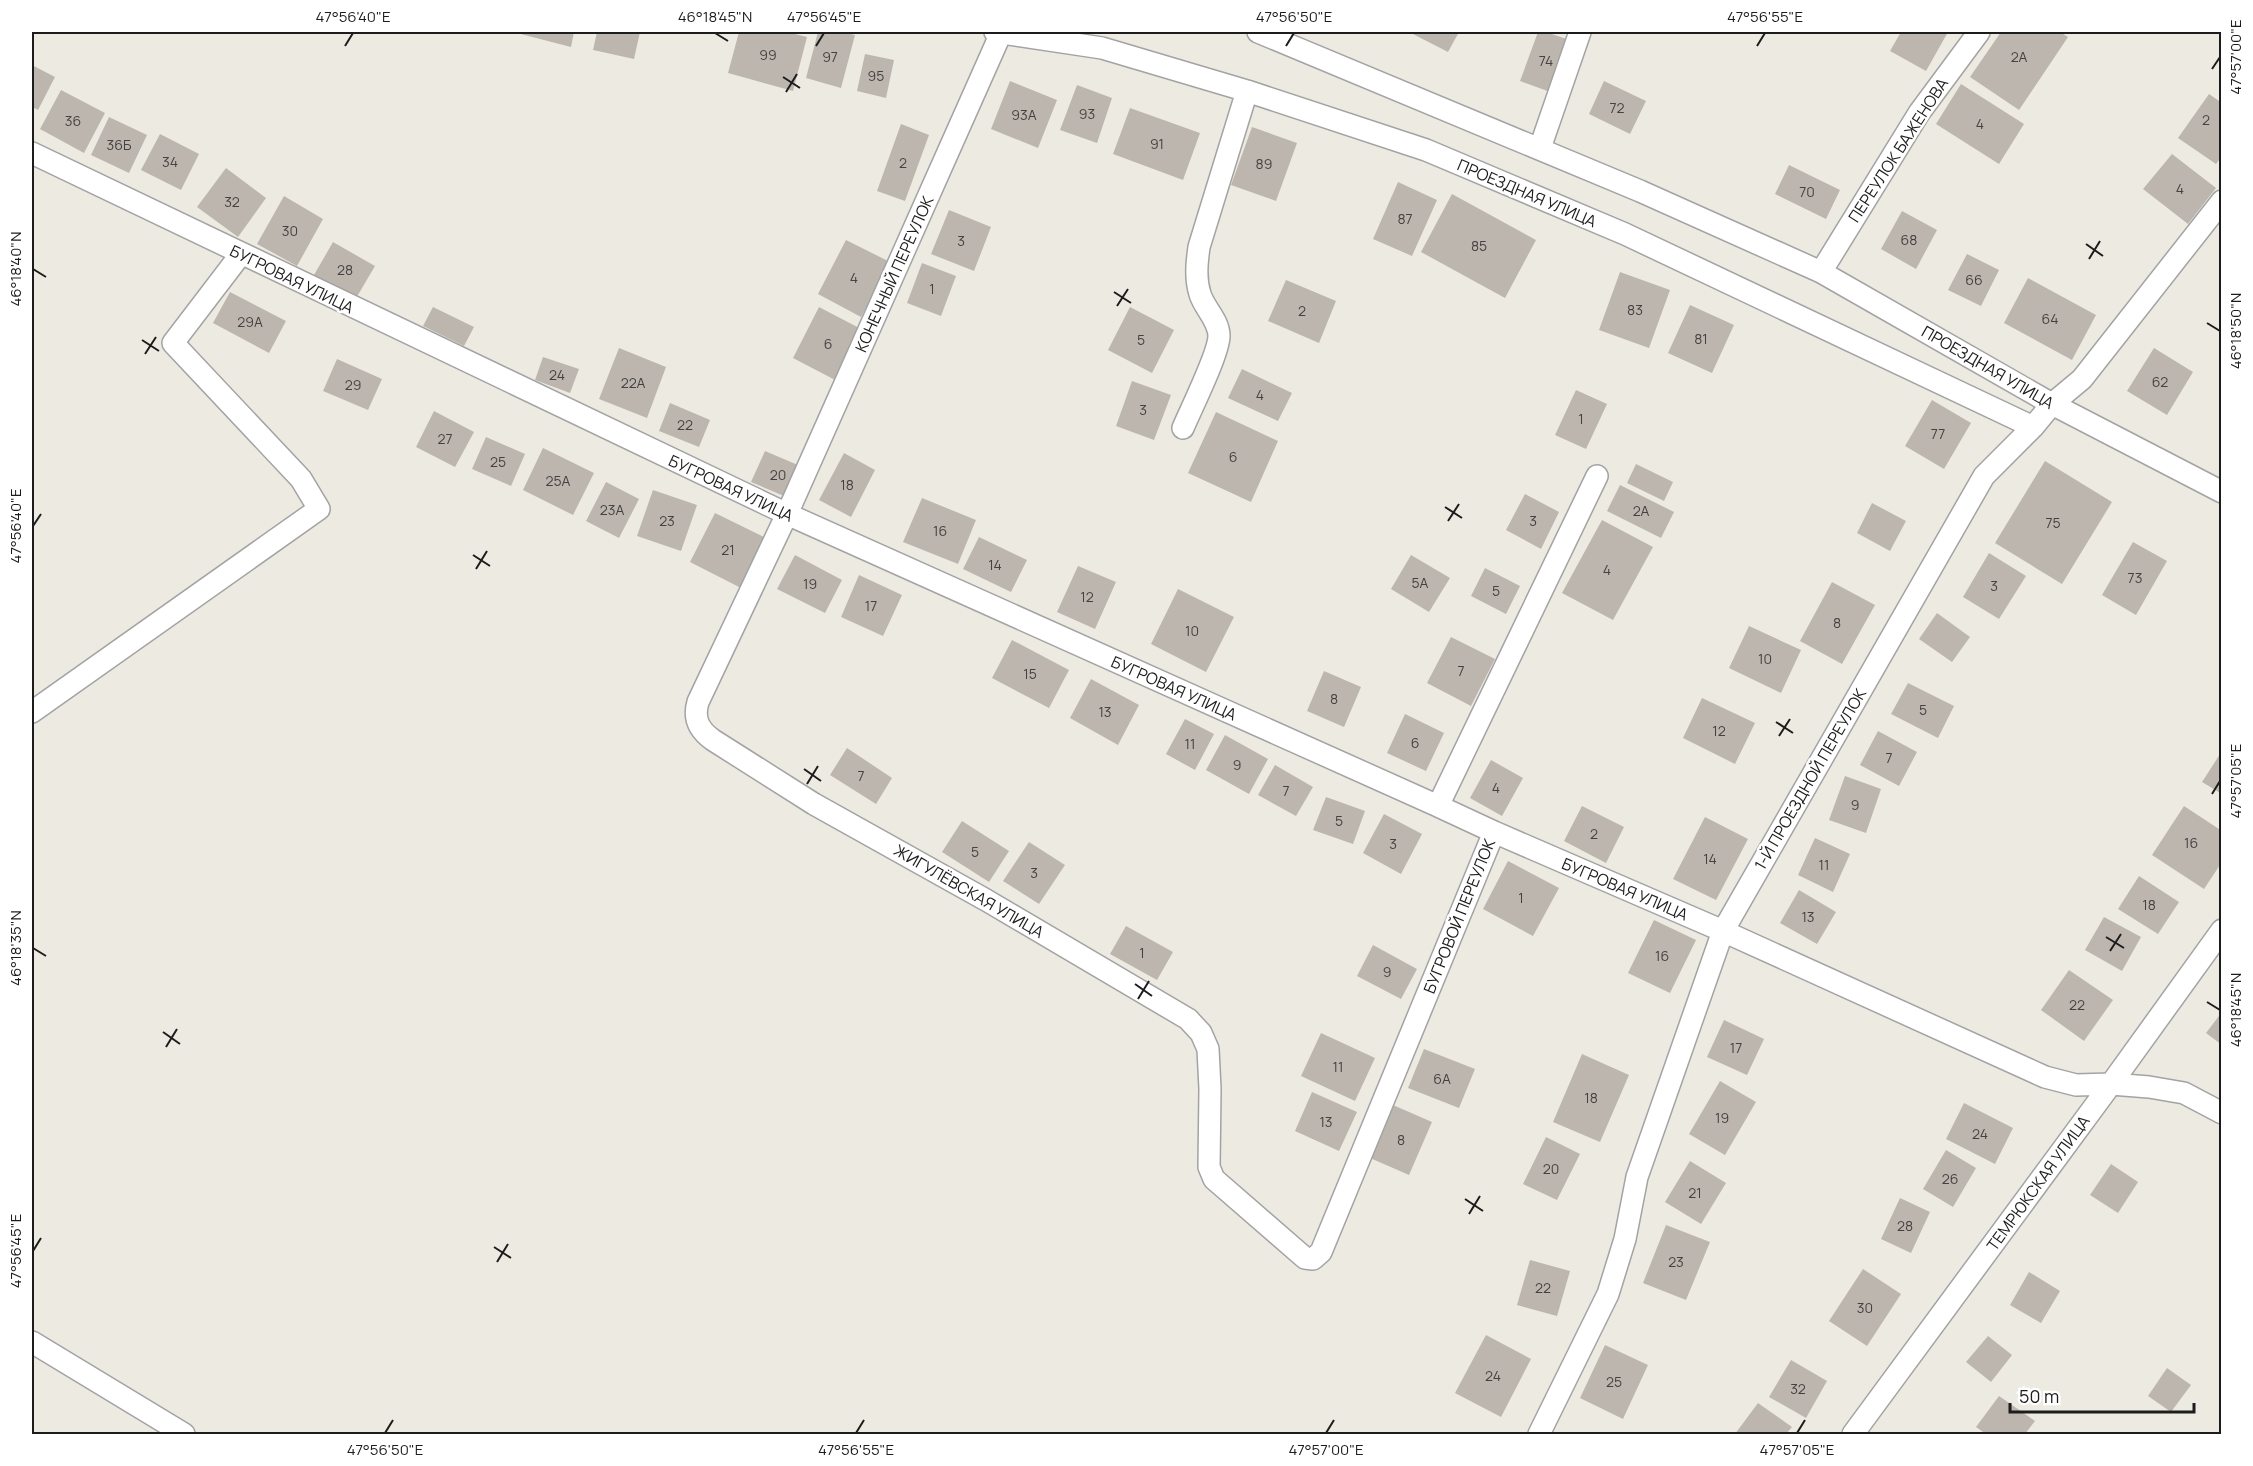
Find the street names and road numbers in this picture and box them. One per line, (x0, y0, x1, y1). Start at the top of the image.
street label: ПЕРЕУЛОК БАЖЕНОВА (1843, 73, 1953, 227)
street label: ПРОЕЗДНАЯ УЛИЦА (1454, 154, 1600, 232)
street label: КОНЕЧНЫЙ ПЕРЕУЛОК (850, 192, 939, 356)
street label: БУГРОВАЯ УЛИЦА (226, 239, 358, 319)
street label: ПРОЕЗДНАЯ УЛИЦА (1918, 320, 2058, 414)
street label: БУГРОВАЯ УЛИЦА (665, 449, 797, 527)
street label: БУГРОВАЯ УЛИЦА (1108, 650, 1240, 726)
street label: 1-Й ПРОЕЗДНОЙ ПЕРЕУЛОК (1749, 684, 1871, 874)
street label: БУГРОВОЙ ПЕРЕУЛОК (1418, 835, 1500, 997)
street label: ЖИГУЛЁВСКАЯ УЛИЦА (890, 839, 1048, 943)
street label: БУГРОВАЯ УЛИЦА (1558, 852, 1692, 926)
street label: ТЕМРЮКСКАЯ УЛИЦА (1981, 1111, 2095, 1255)

